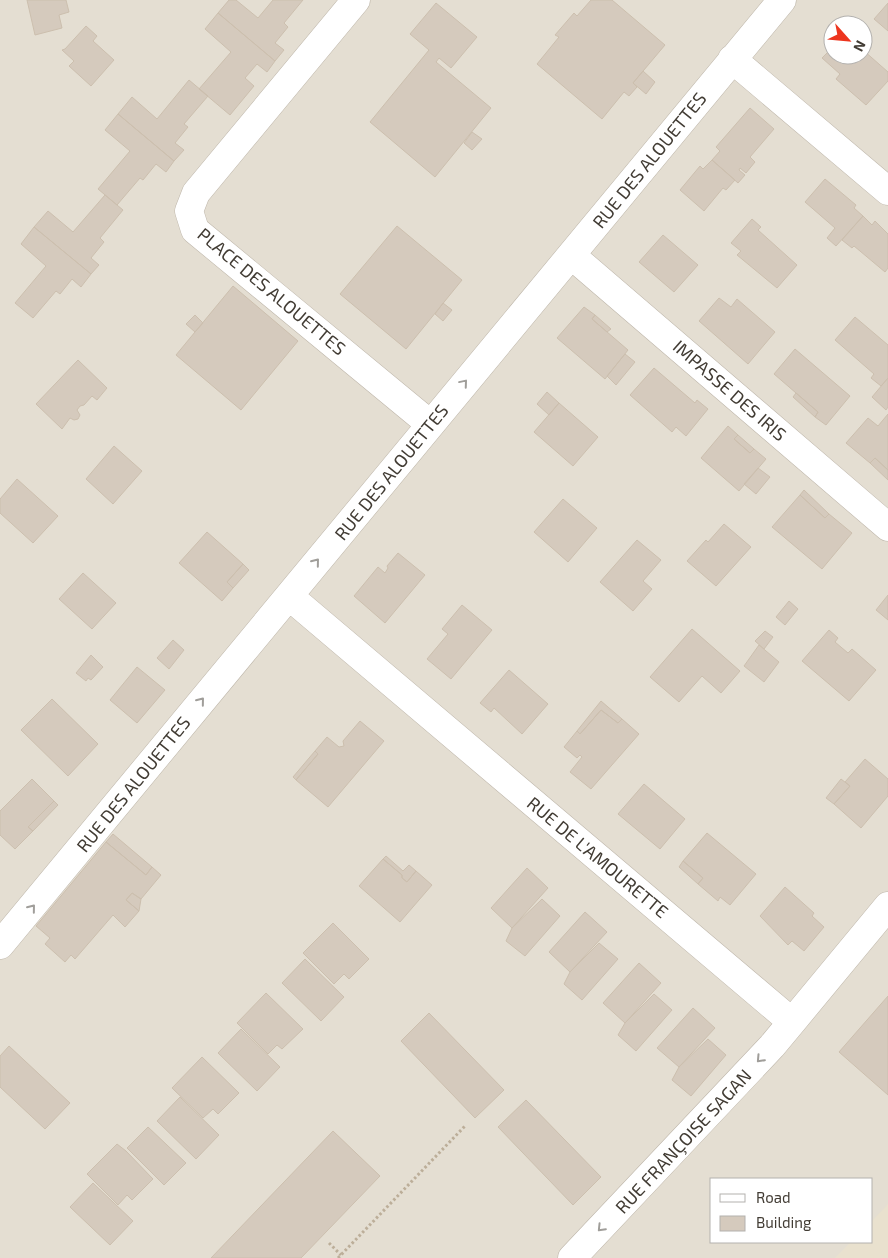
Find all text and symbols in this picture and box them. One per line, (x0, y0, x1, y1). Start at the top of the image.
north arrow (823, 15, 873, 65)
text: N (850, 38, 870, 54)
street label: RUE DES ALOUETTES (588, 88, 710, 232)
street label: PLACE DES ALOUETTES (194, 223, 350, 359)
street label: IMPASSE DES IRIS (669, 335, 791, 445)
one-way arrow (458, 380, 467, 389)
street label: RUE DES ALOUETTES (330, 400, 452, 544)
one-way arrow (311, 559, 320, 568)
one-way arrow (196, 698, 204, 707)
street label: RUE DES ALOUETTES (72, 712, 194, 856)
street label: RUE DE L'AMOURETTE (523, 792, 673, 922)
one-way arrow (26, 904, 35, 913)
one-way arrow (757, 1053, 766, 1062)
street label: RUE FRANÇOISE SAGAN (610, 1064, 756, 1218)
legend (710, 1178, 873, 1243)
text: Road (756, 1188, 791, 1206)
text: Building (756, 1213, 812, 1231)
one-way arrow (598, 1222, 607, 1231)

